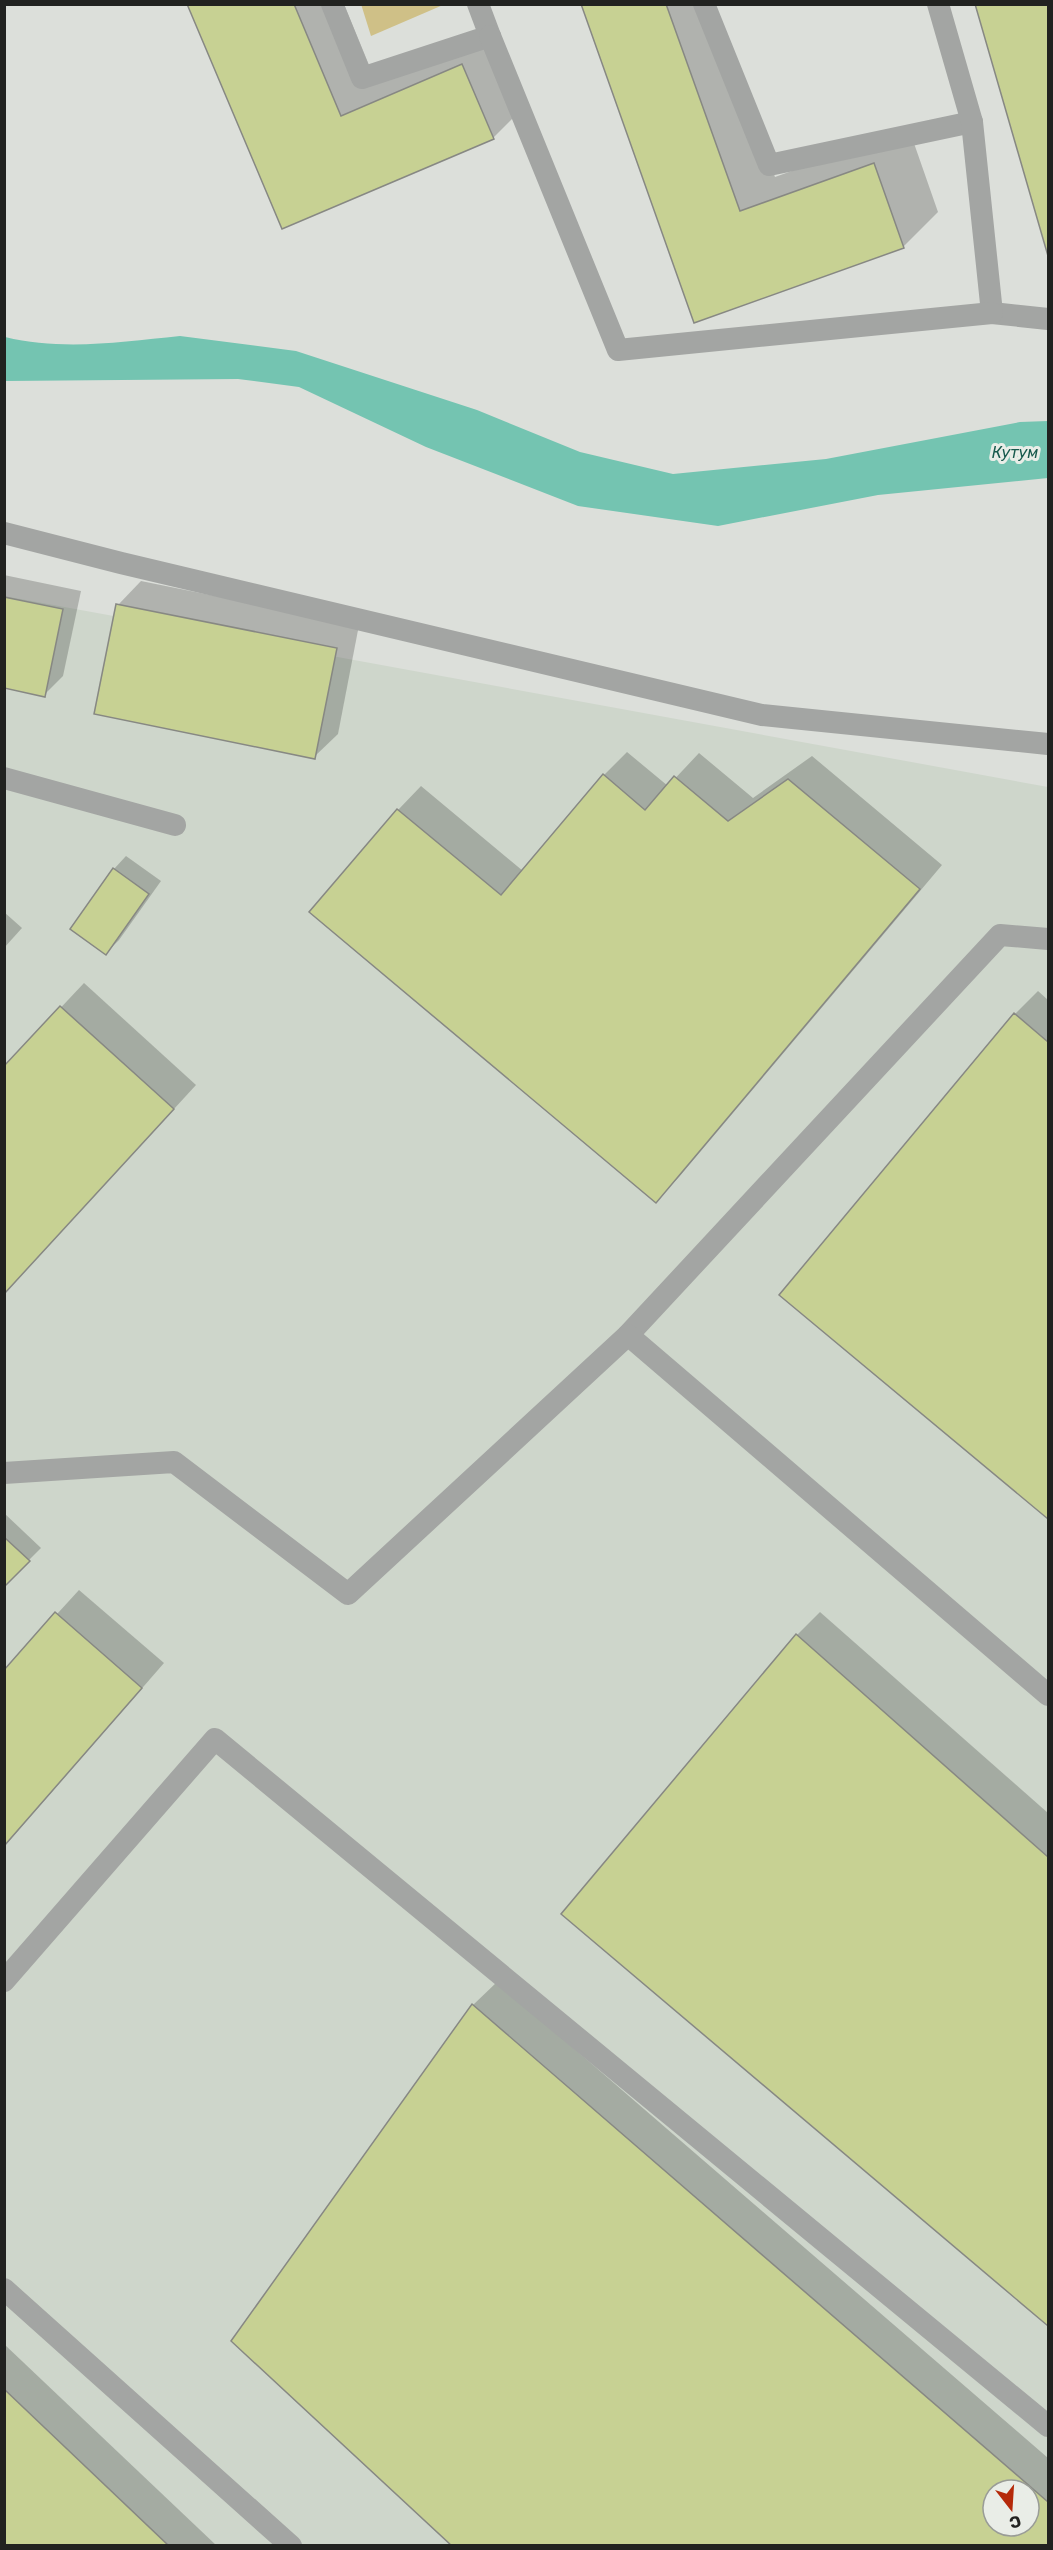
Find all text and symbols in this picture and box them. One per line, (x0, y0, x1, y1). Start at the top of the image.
water label: Кутум (992, 443, 1038, 462)
north arrow (981, 2478, 1041, 2538)
text: С (1007, 2511, 1023, 2533)

